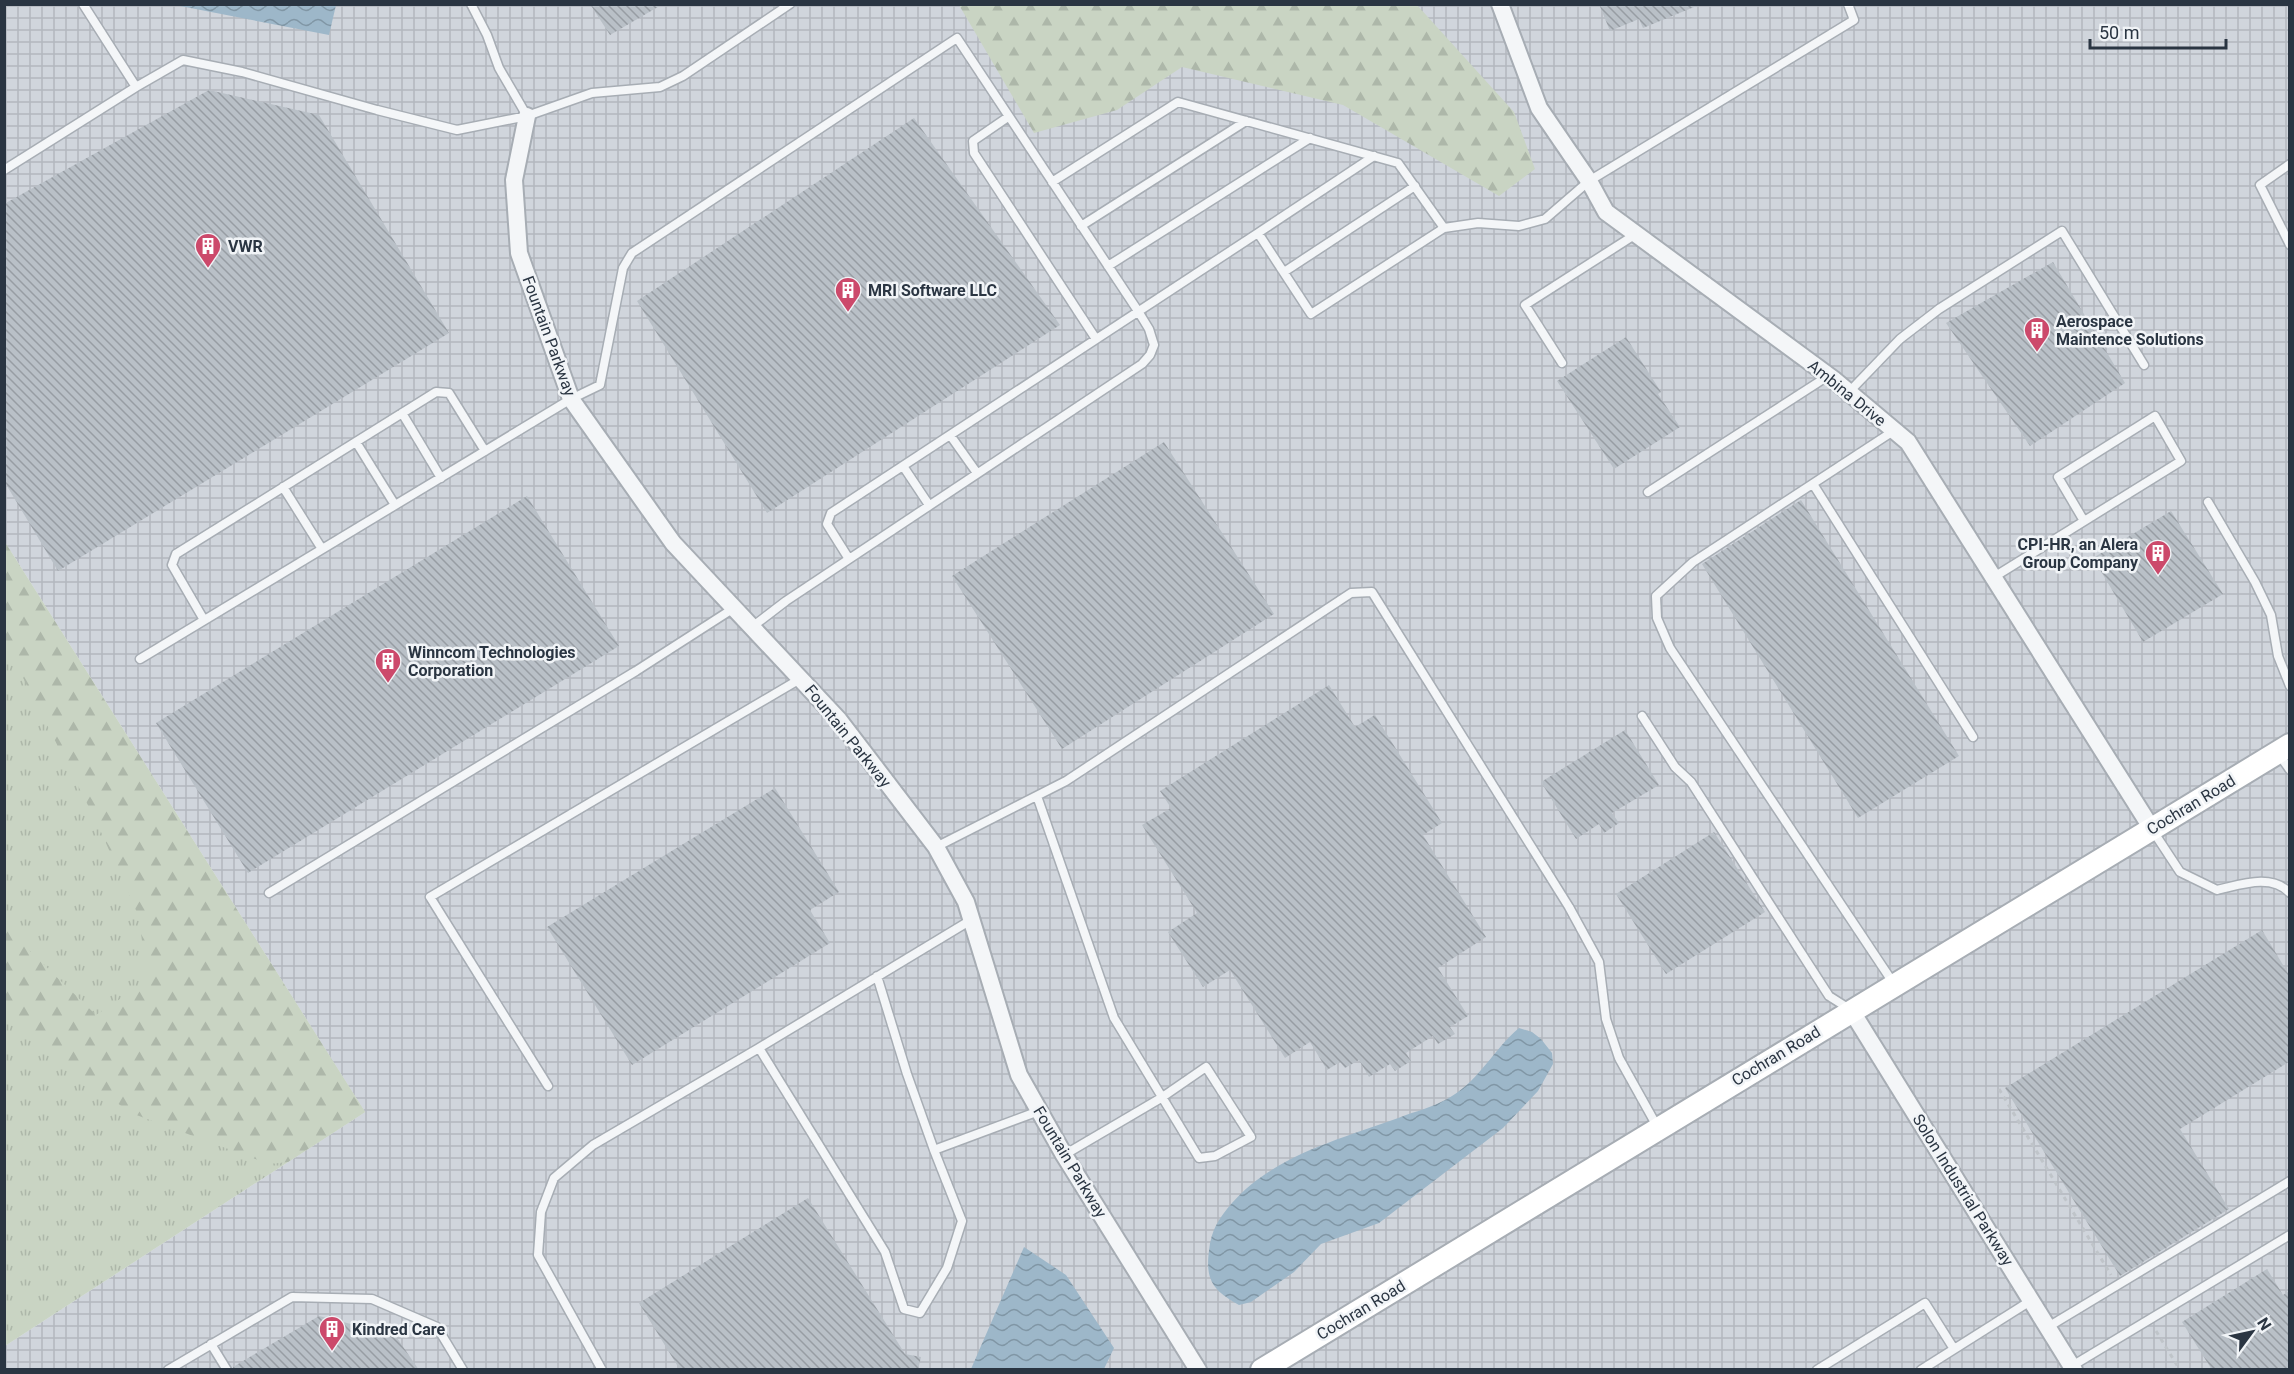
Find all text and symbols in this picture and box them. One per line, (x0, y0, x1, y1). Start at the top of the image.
scale bar (2090, 12, 2226, 50)
text: 50 m (2099, 22, 2139, 43)
building icon: VWR (193, 231, 223, 269)
place label: VWR (228, 237, 263, 256)
street label: Fountain Parkway (518, 273, 580, 399)
building icon: MRI Software LLC (833, 275, 863, 313)
place label: MRI Software LLC (868, 281, 997, 300)
place label: Aerospace Maintence Solutions (2056, 312, 2204, 349)
building icon: Aerospace Maintence Solutions (2022, 315, 2052, 353)
street label: Ambina Drive (1804, 356, 1890, 430)
place label: CPI-HR, an Alera Group Company (2017, 535, 2139, 572)
building icon: CPI-HR, an Alera Group Company (2143, 538, 2173, 576)
place label: Winncom Technologies Corporation (408, 643, 576, 680)
building icon: Winncom Technologies Corporation (373, 646, 403, 684)
street label: Fountain Parkway (801, 681, 895, 791)
street label: Cochran Road (2143, 771, 2239, 839)
street label: Cochran Road (1728, 1022, 1824, 1090)
street label: Fountain Parkway (1029, 1103, 1111, 1221)
street label: Solon Industrial Parkway (1909, 1111, 2018, 1270)
street label: Cochran Road (1313, 1276, 1409, 1344)
north arrow (2222, 1302, 2282, 1362)
building icon: Kindred Care (317, 1314, 347, 1352)
text: N (2253, 1314, 2275, 1334)
place label: Kindred Care (352, 1320, 445, 1339)

